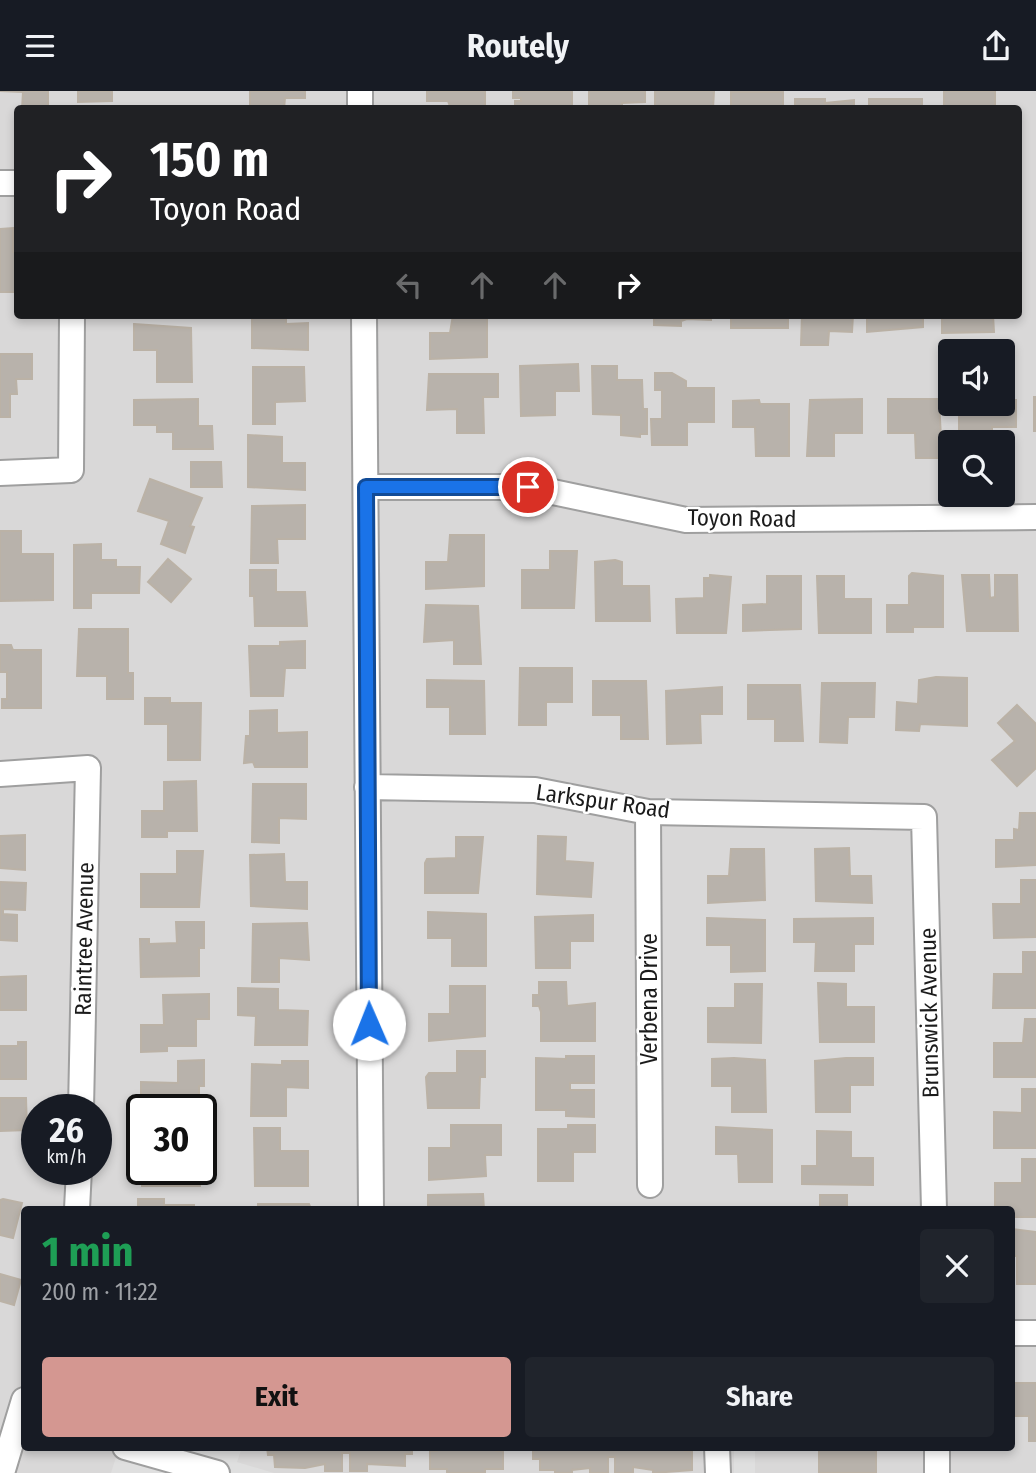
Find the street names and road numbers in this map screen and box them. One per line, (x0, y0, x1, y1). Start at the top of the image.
street label: Toyon Road (687, 503, 797, 533)
street label: Larkspur Road (534, 778, 672, 824)
street label: Raintree Avenue (69, 862, 99, 1016)
street label: Brunswick Avenue (914, 928, 944, 1098)
street label: Verbena Drive (635, 933, 663, 1065)

